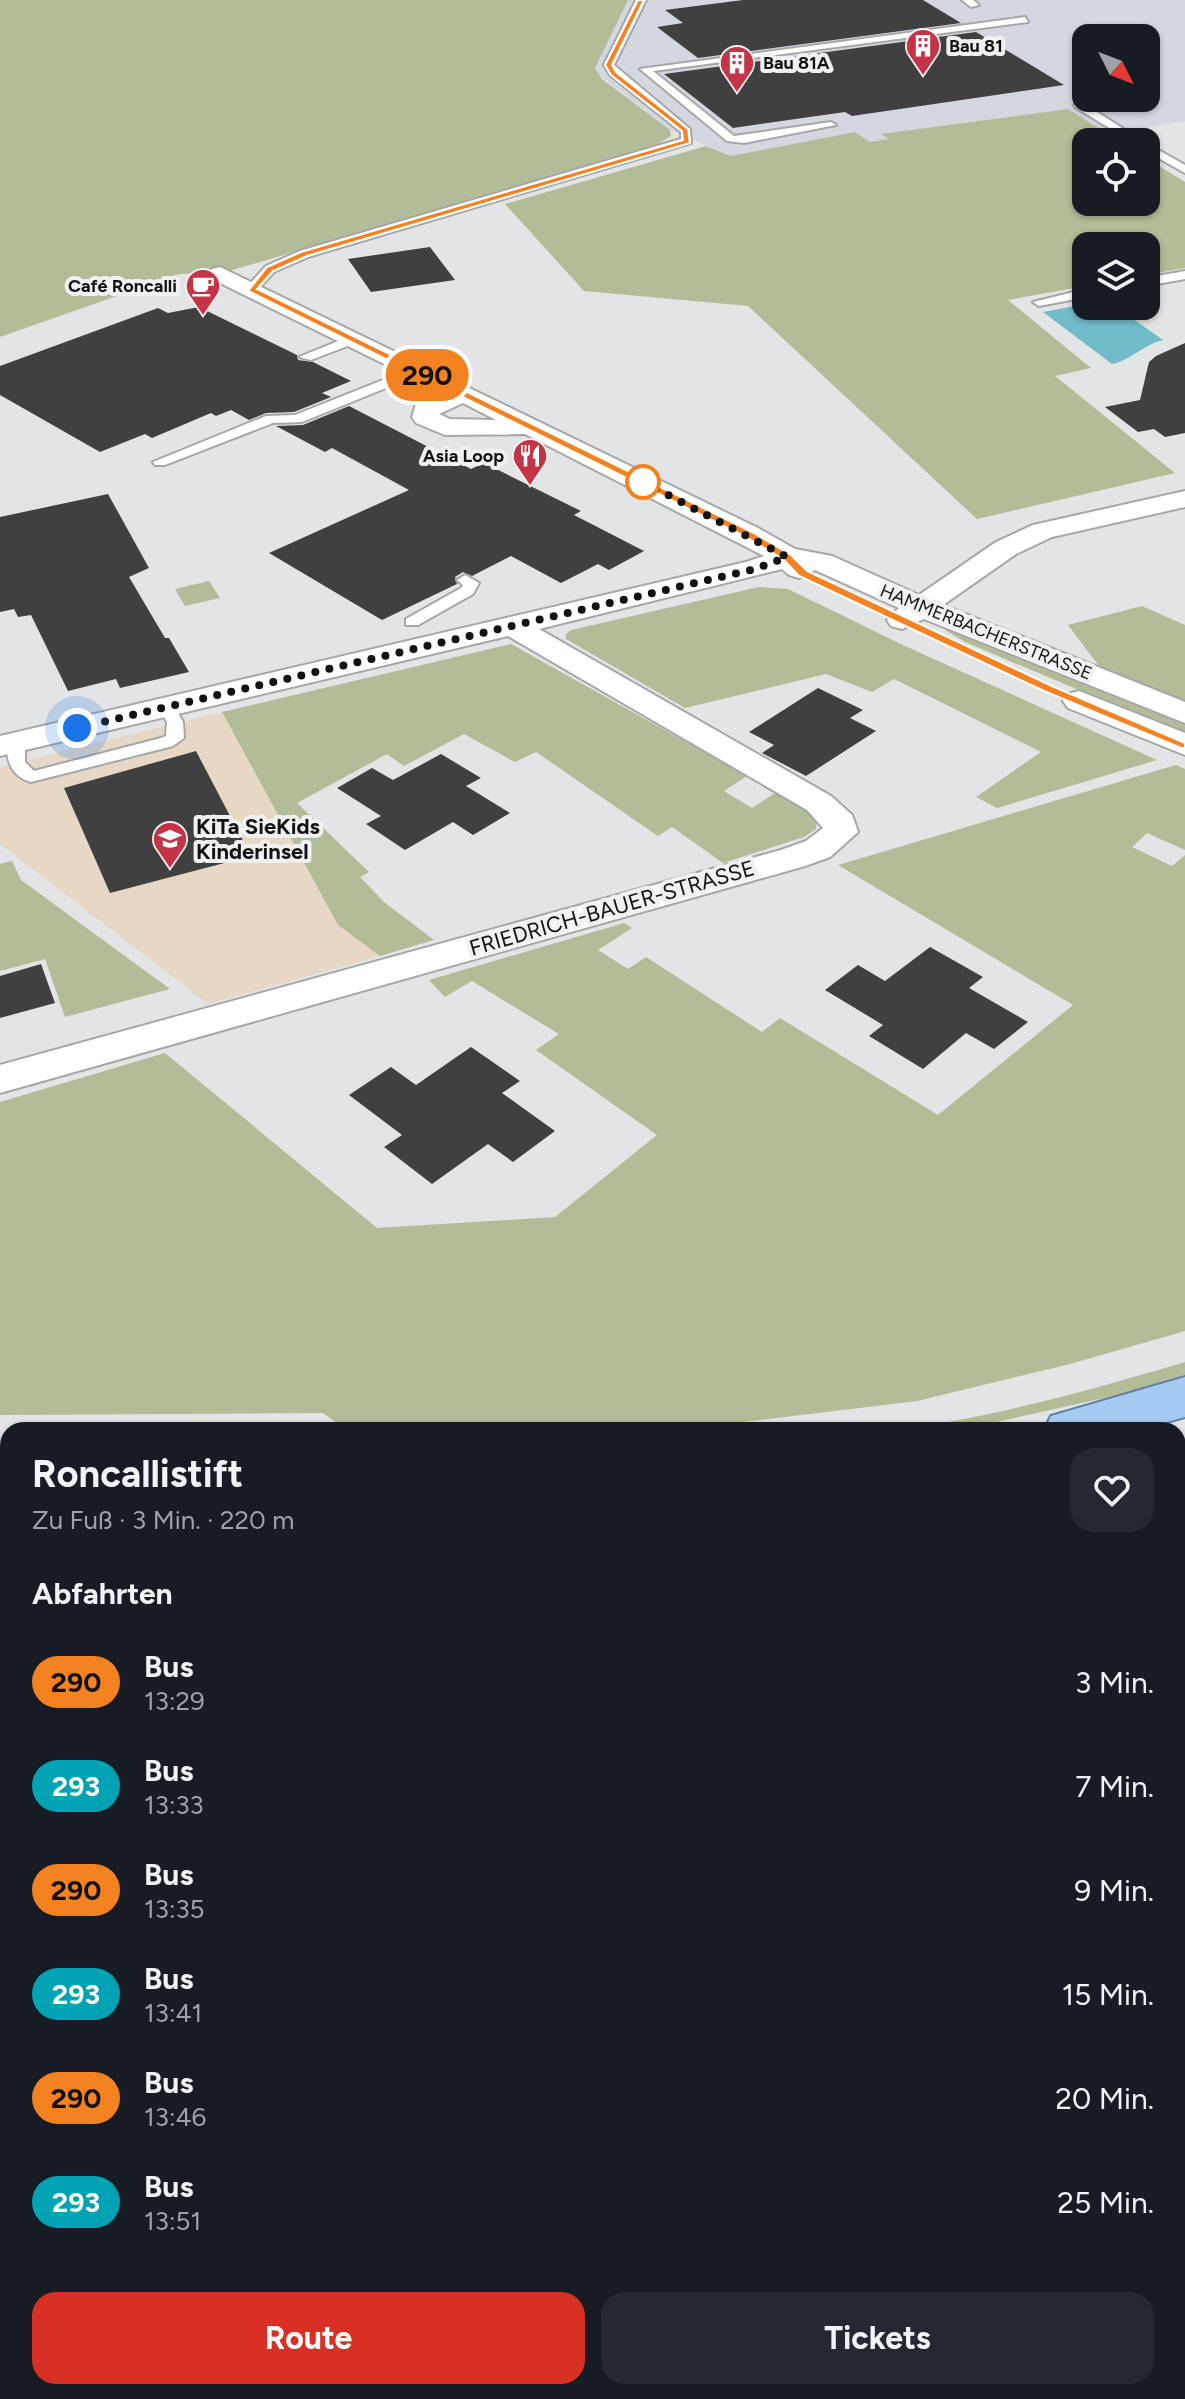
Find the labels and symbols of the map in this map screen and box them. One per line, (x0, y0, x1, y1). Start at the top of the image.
north arrow (1072, 24, 1160, 112)
building icon: Bau 81 (904, 27, 942, 77)
place label: Bau 81 (949, 35, 1003, 57)
building icon: Bau 81A (718, 44, 756, 94)
place label: Bau 81A (763, 52, 830, 74)
cafe icon: Café Roncalli (184, 267, 222, 317)
place label: Café Roncalli (68, 275, 177, 297)
line badge: 290 (381, 349, 473, 401)
restaurant icon: Asia Loop (511, 437, 549, 487)
place label: Asia Loop (423, 445, 504, 467)
unlabelled marker (626, 465, 660, 499)
street label: HAMMERBACHERSTRASSE (877, 579, 1095, 685)
your location (57, 708, 97, 748)
place label: KiTa SieKids Kinderinsel (196, 813, 320, 865)
school or university icon: KiTa SieKids Kinderinsel (151, 820, 189, 870)
street label: FRIEDRICH-BAUER-STRASSE (466, 854, 758, 962)

